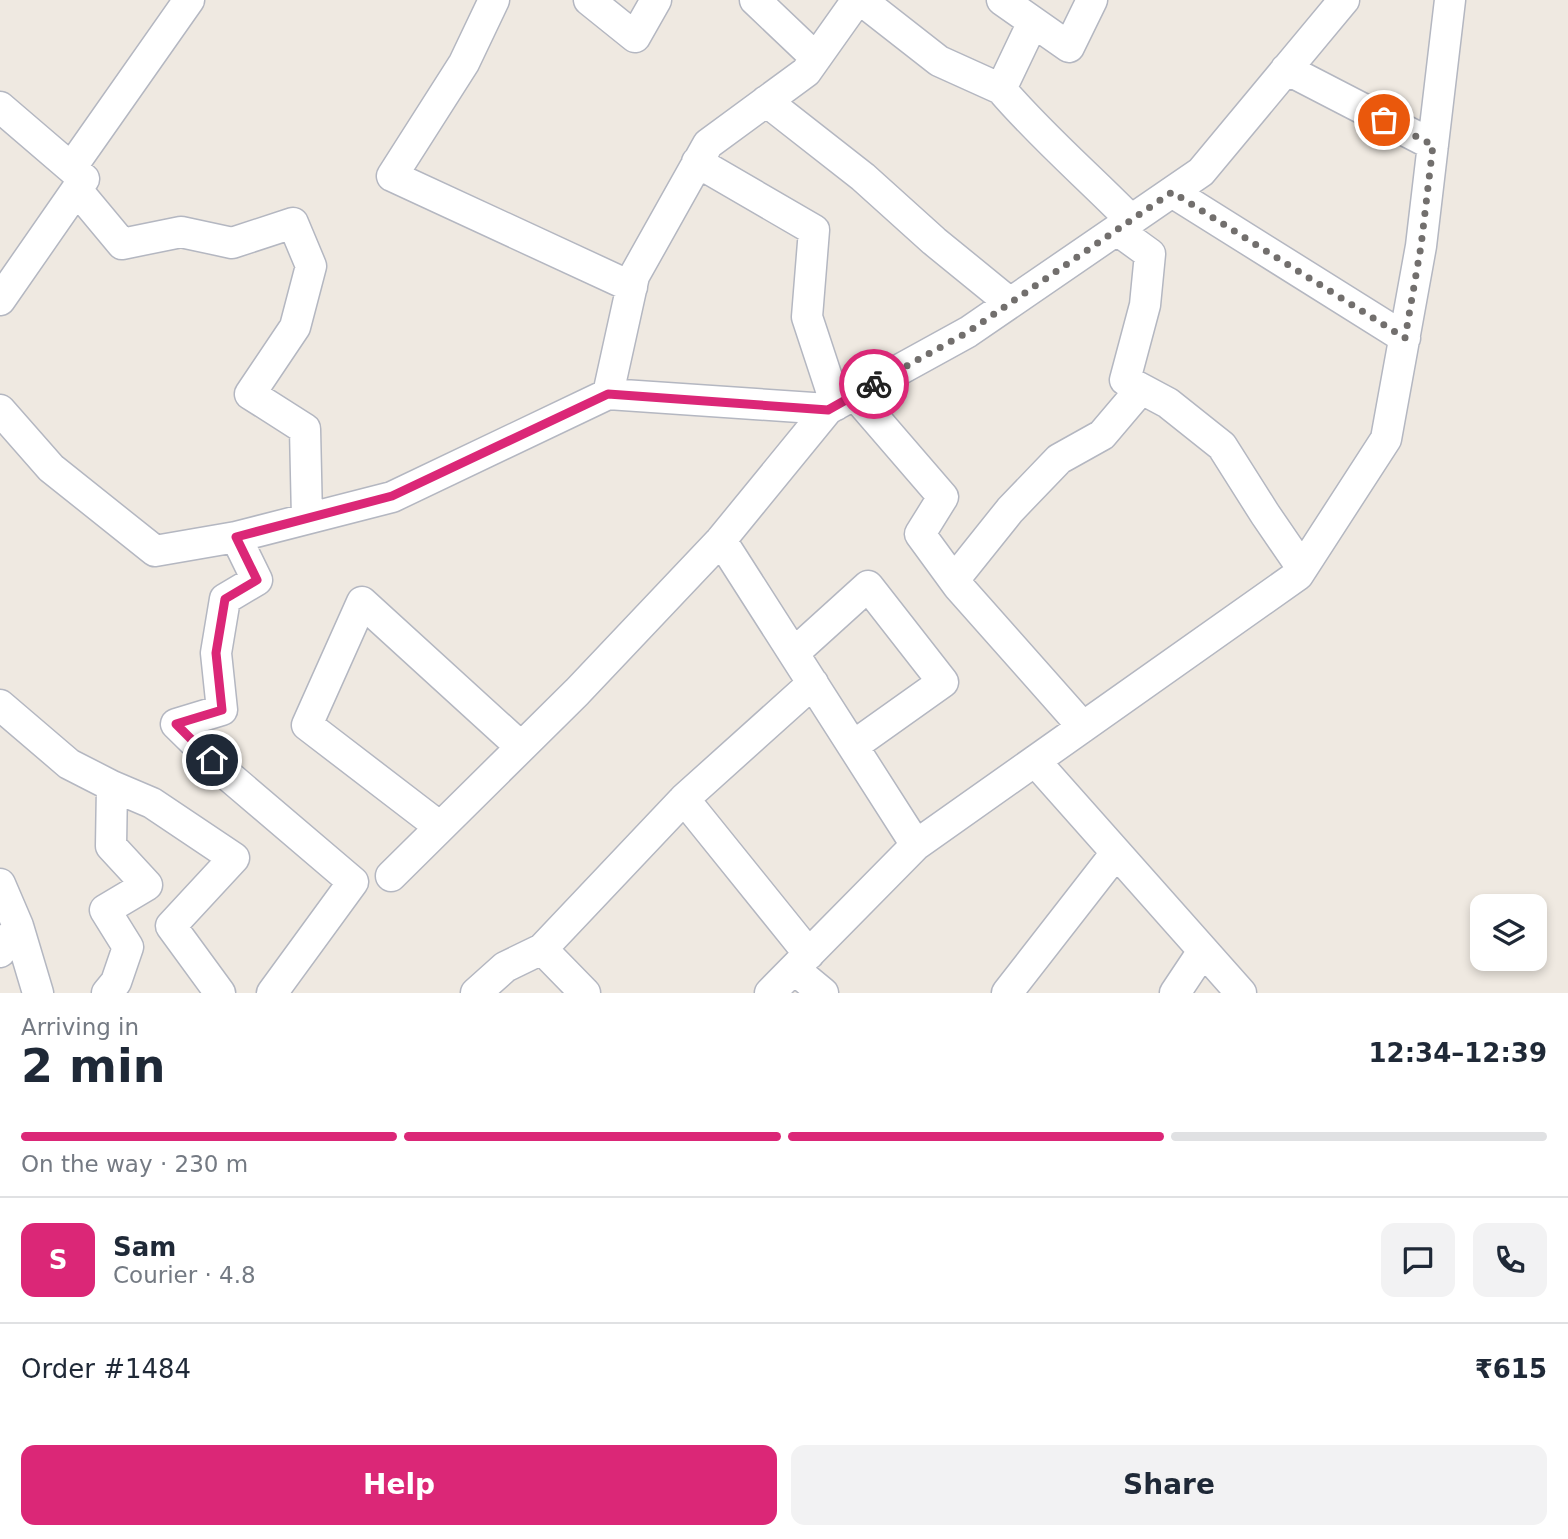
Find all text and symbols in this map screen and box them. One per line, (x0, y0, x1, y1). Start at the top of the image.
pin (1354, 90, 1414, 150)
icon: bag (1365, 101, 1403, 139)
courier (839, 349, 909, 419)
icon: bike (855, 365, 893, 403)
pin (182, 730, 242, 790)
icon: home (193, 741, 231, 779)
map controls (1470, 894, 1547, 971)
button: layers (1470, 894, 1547, 971)
text: Arriving in (21, 1014, 139, 1040)
text: 12:34–12:39 (1368, 1038, 1547, 1068)
text: 2 min (21, 1039, 165, 1093)
text: On the way · 230 m (21, 1151, 248, 1177)
button: chat (1381, 1223, 1455, 1297)
button: phone (1473, 1223, 1547, 1297)
text: Sam (113, 1232, 176, 1262)
text: S (49, 1245, 67, 1275)
text: Courier · 4.8 (113, 1262, 256, 1288)
text: Order #1484 (21, 1354, 191, 1384)
text: ₹615 (1475, 1354, 1547, 1384)
button: Help (21, 1445, 777, 1525)
button: Share (791, 1445, 1547, 1525)

